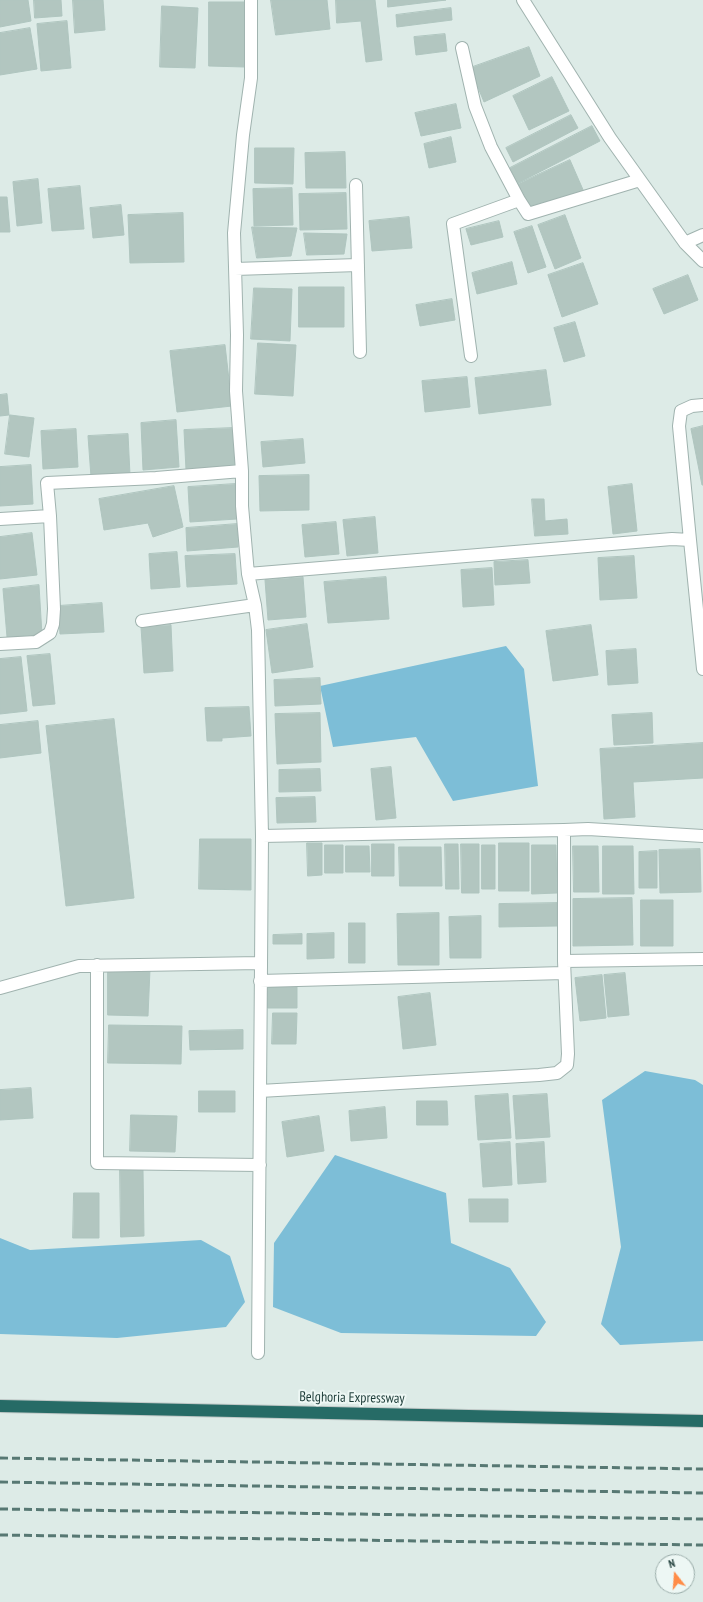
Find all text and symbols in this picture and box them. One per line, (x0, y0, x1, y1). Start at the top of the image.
street label: Belghoria Expressway (299, 1389, 405, 1407)
north arrow (655, 1554, 695, 1594)
text: N (667, 1556, 677, 1571)

